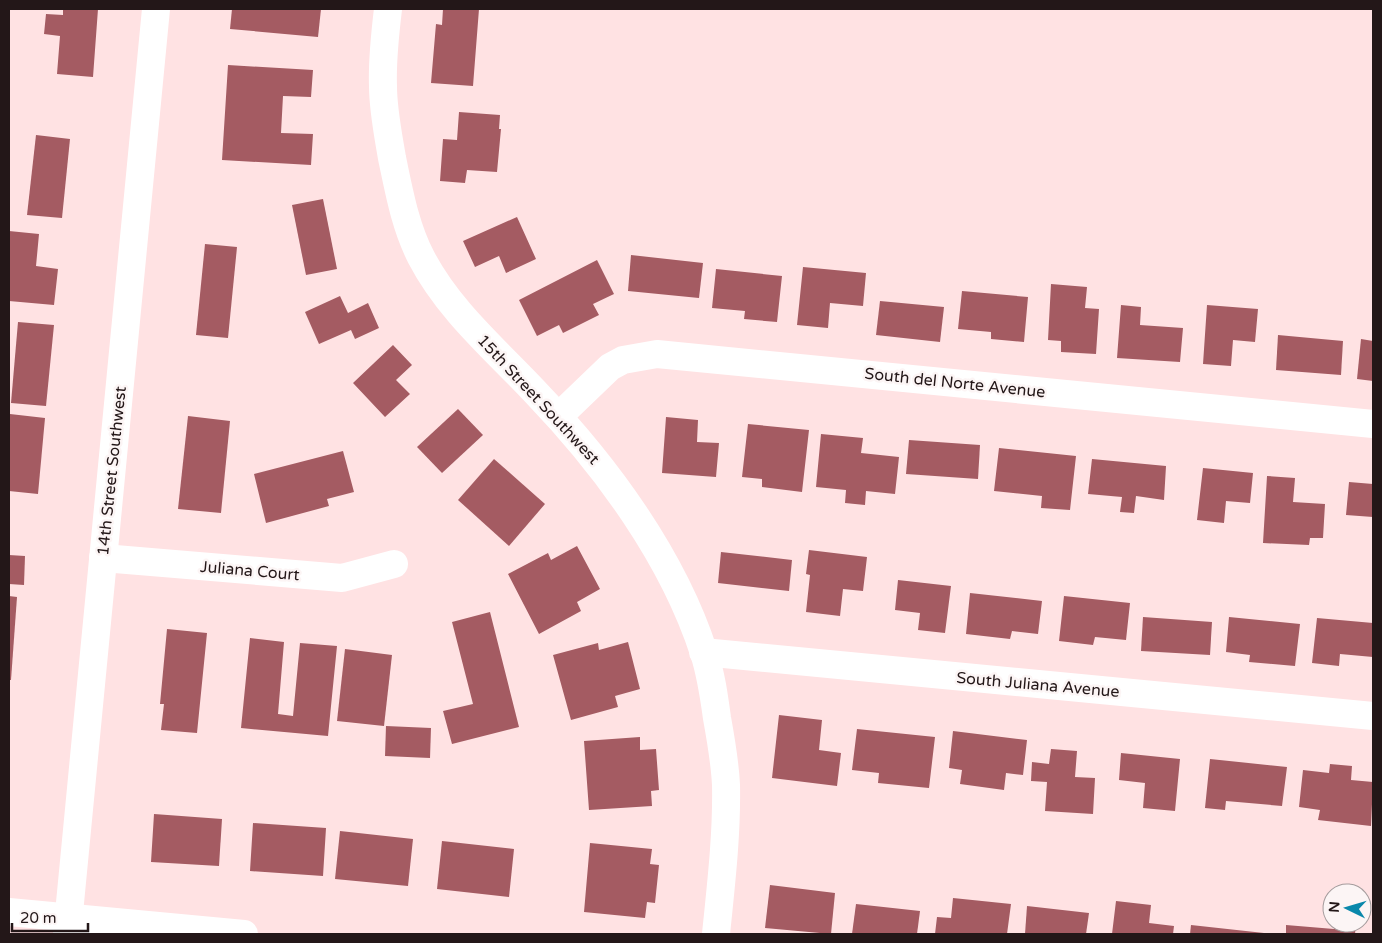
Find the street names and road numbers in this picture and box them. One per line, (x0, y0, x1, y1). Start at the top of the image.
street label: 15th Street Southwest (473, 331, 604, 469)
street label: South del Norte Avenue (864, 364, 1046, 402)
street label: 14th Street Southwest (93, 385, 131, 557)
street label: Juliana Court (199, 557, 300, 585)
street label: South Juliana Avenue (956, 668, 1120, 702)

